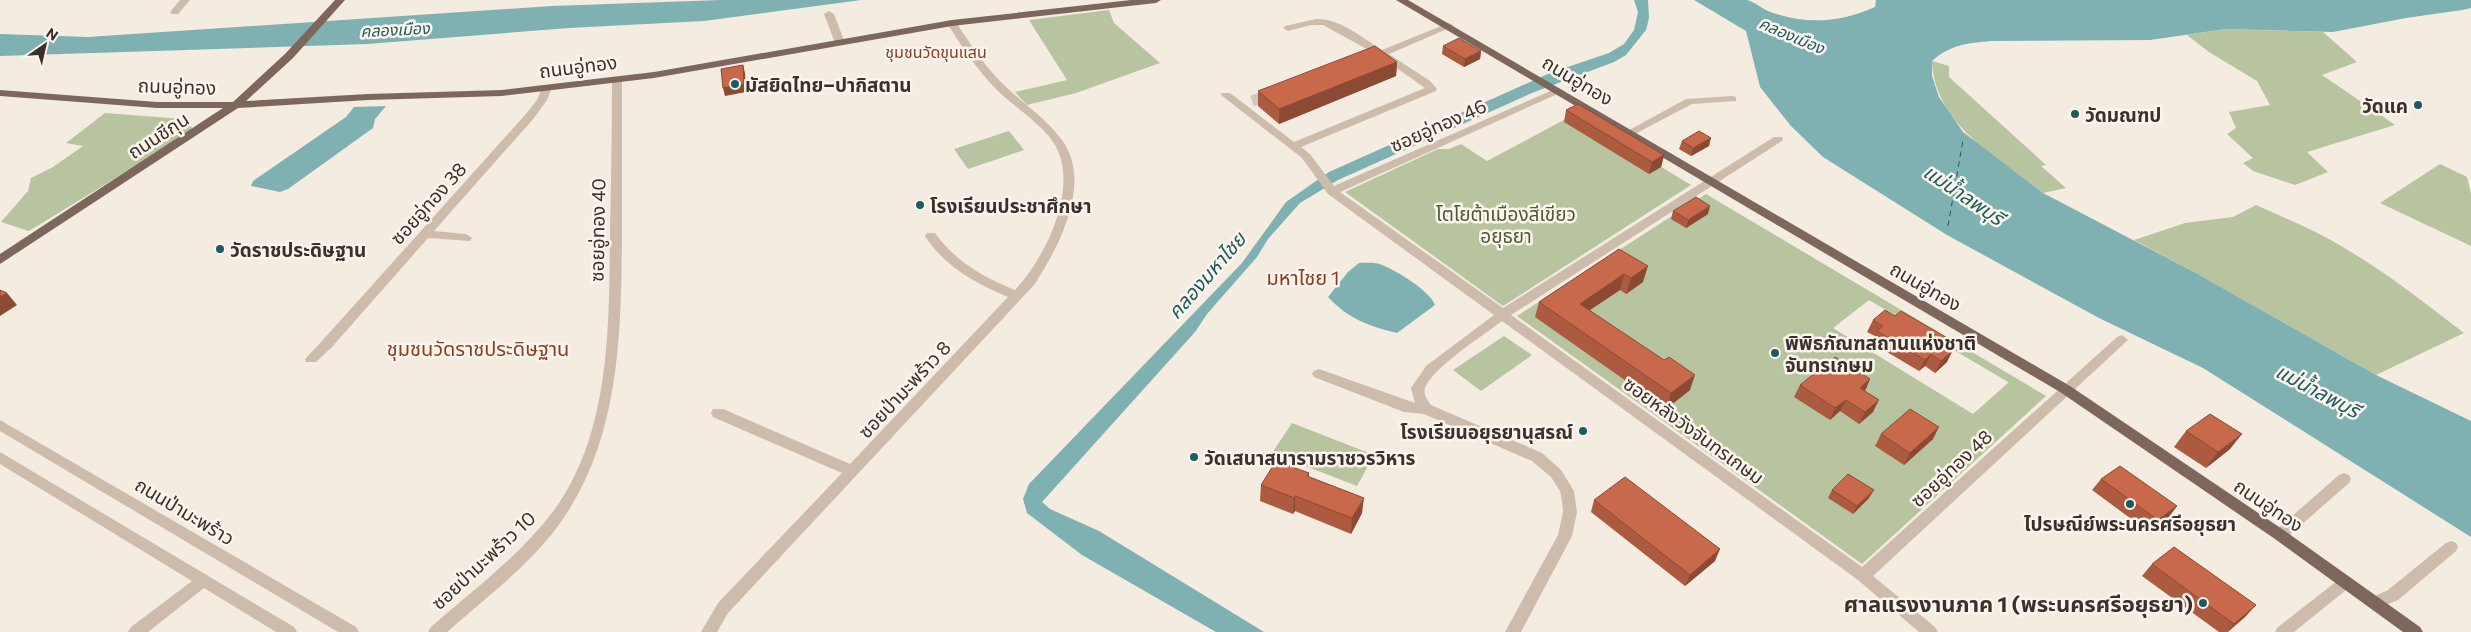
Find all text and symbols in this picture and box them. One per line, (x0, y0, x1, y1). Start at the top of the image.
water label: คลองเมือง (1757, 13, 1829, 58)
water label: คลองเมือง (360, 18, 431, 40)
north arrow (20, 20, 70, 70)
text: N (43, 24, 62, 44)
district label: ชุมชนวัดขุนแสน (885, 42, 987, 62)
street label: ถนนอู่ทอง (538, 50, 619, 84)
street label: ถนนอู่ทอง (1537, 50, 1617, 112)
street label: ถนนอู่ทอง (137, 73, 217, 101)
place label: มัสยิดไทย–ปากิสตาน (745, 73, 911, 96)
marker: มัสยิดไทย–ปากิสตาน (729, 78, 741, 90)
street label: ซอยอู่ทอง 46 (1386, 94, 1491, 158)
place label: วัดแค (2362, 94, 2408, 117)
marker: วัดแค (2412, 99, 2424, 111)
place label: วัดมณฑป (2085, 103, 2161, 126)
street label: ถนนชีกุน (123, 107, 193, 164)
marker: วัดมณฑป (2069, 108, 2081, 120)
street label: ซอยอู่ทอง 38 (385, 157, 472, 250)
water label: แม่น้ำลพบุรี (1918, 158, 2012, 233)
street label: ซอยอู่ทอง 40 (585, 178, 611, 282)
place label: โรงเรียนประชาศึกษา (930, 194, 1091, 217)
marker: โรงเรียนประชาศึกษา (914, 199, 926, 211)
park label: โตโยต้าเมืองสีเขียว อยุธยา (1436, 202, 1576, 248)
water label: คลองมหาไชย (1162, 225, 1251, 323)
place label: วัดราชประดิษฐาน (230, 238, 366, 261)
marker: วัดราชประดิษฐาน (214, 243, 226, 255)
street label: ถนนอู่ทอง (1885, 256, 1966, 317)
district label: มหาไชย 1 (1266, 265, 1340, 289)
place label: พิพิธภัณฑสถานแห่งชาติ จันทรเกษม (1785, 331, 1976, 376)
district label: ชุมชนวัดราชประดิษฐาน (387, 336, 569, 361)
street label: ซอยป่ามะพร้าว 8 (853, 336, 955, 442)
marker: พิพิธภัณฑสถานแห่งชาติ จันทรเกษม (1769, 347, 1781, 359)
water label: แม่น้ำลพบุรี (2271, 357, 2368, 426)
street label: ซอยหลังวังจันทรเกษม (1619, 371, 1769, 489)
place label: โรงเรียนอยุธยานุสรณ์ (1400, 420, 1573, 444)
street label: ซอยอู่ทอง 48 (1906, 424, 1998, 513)
marker: โรงเรียนอยุธยานุสรณ์ (1577, 425, 1589, 437)
place label: วัดเสนาสนารามราชวรวิหาร (1204, 446, 1415, 469)
marker: วัดเสนาสนารามราชวรวิหาร (1188, 451, 1200, 463)
street label: ถนนป่ามะพร้าว (131, 472, 239, 550)
street label: ถนนอู่ทอง (2229, 474, 2308, 538)
marker: ไปรษณีย์พระนครศรีอยุธยา (2124, 498, 2136, 510)
street label: ซอยป่ามะพร้าว 10 (426, 506, 540, 614)
place label: ไปรษณีย์พระนครศรีอยุธยา (2024, 512, 2236, 536)
place label: ศาลแรงงานภาค 1 (พระนครศรีอยุธยา) (1844, 590, 2193, 618)
marker: ศาลแรงงานภาค 1 (พระนครศรีอยุธยา) (2197, 597, 2209, 609)

